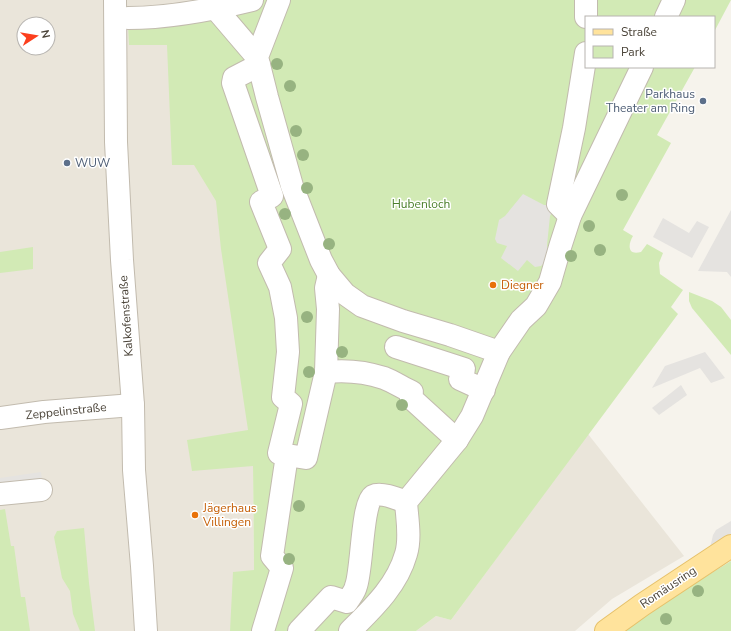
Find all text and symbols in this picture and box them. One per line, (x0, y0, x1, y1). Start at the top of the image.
north arrow (16, 16, 56, 56)
legend (585, 16, 715, 68)
text: Straße (621, 24, 657, 40)
text: N (37, 28, 53, 40)
text: Park (621, 44, 646, 60)
place label: Parkhaus Theater am Ring (606, 86, 695, 116)
marker: Parkhaus Theater am Ring (698, 96, 708, 106)
place label: WUW (75, 155, 110, 171)
marker: WUW (62, 158, 72, 168)
park label: Hubenloch (392, 196, 450, 212)
street label: Kalkofenstraße (115, 275, 137, 357)
place label: Diegner (501, 277, 544, 293)
marker: Diegner (488, 280, 498, 290)
street label: Zeppelinstraße (25, 399, 107, 423)
place label: Jägerhaus Villingen (202, 500, 257, 530)
marker: Jägerhaus Villingen (190, 510, 200, 520)
street label: Romäusring (637, 562, 699, 612)

